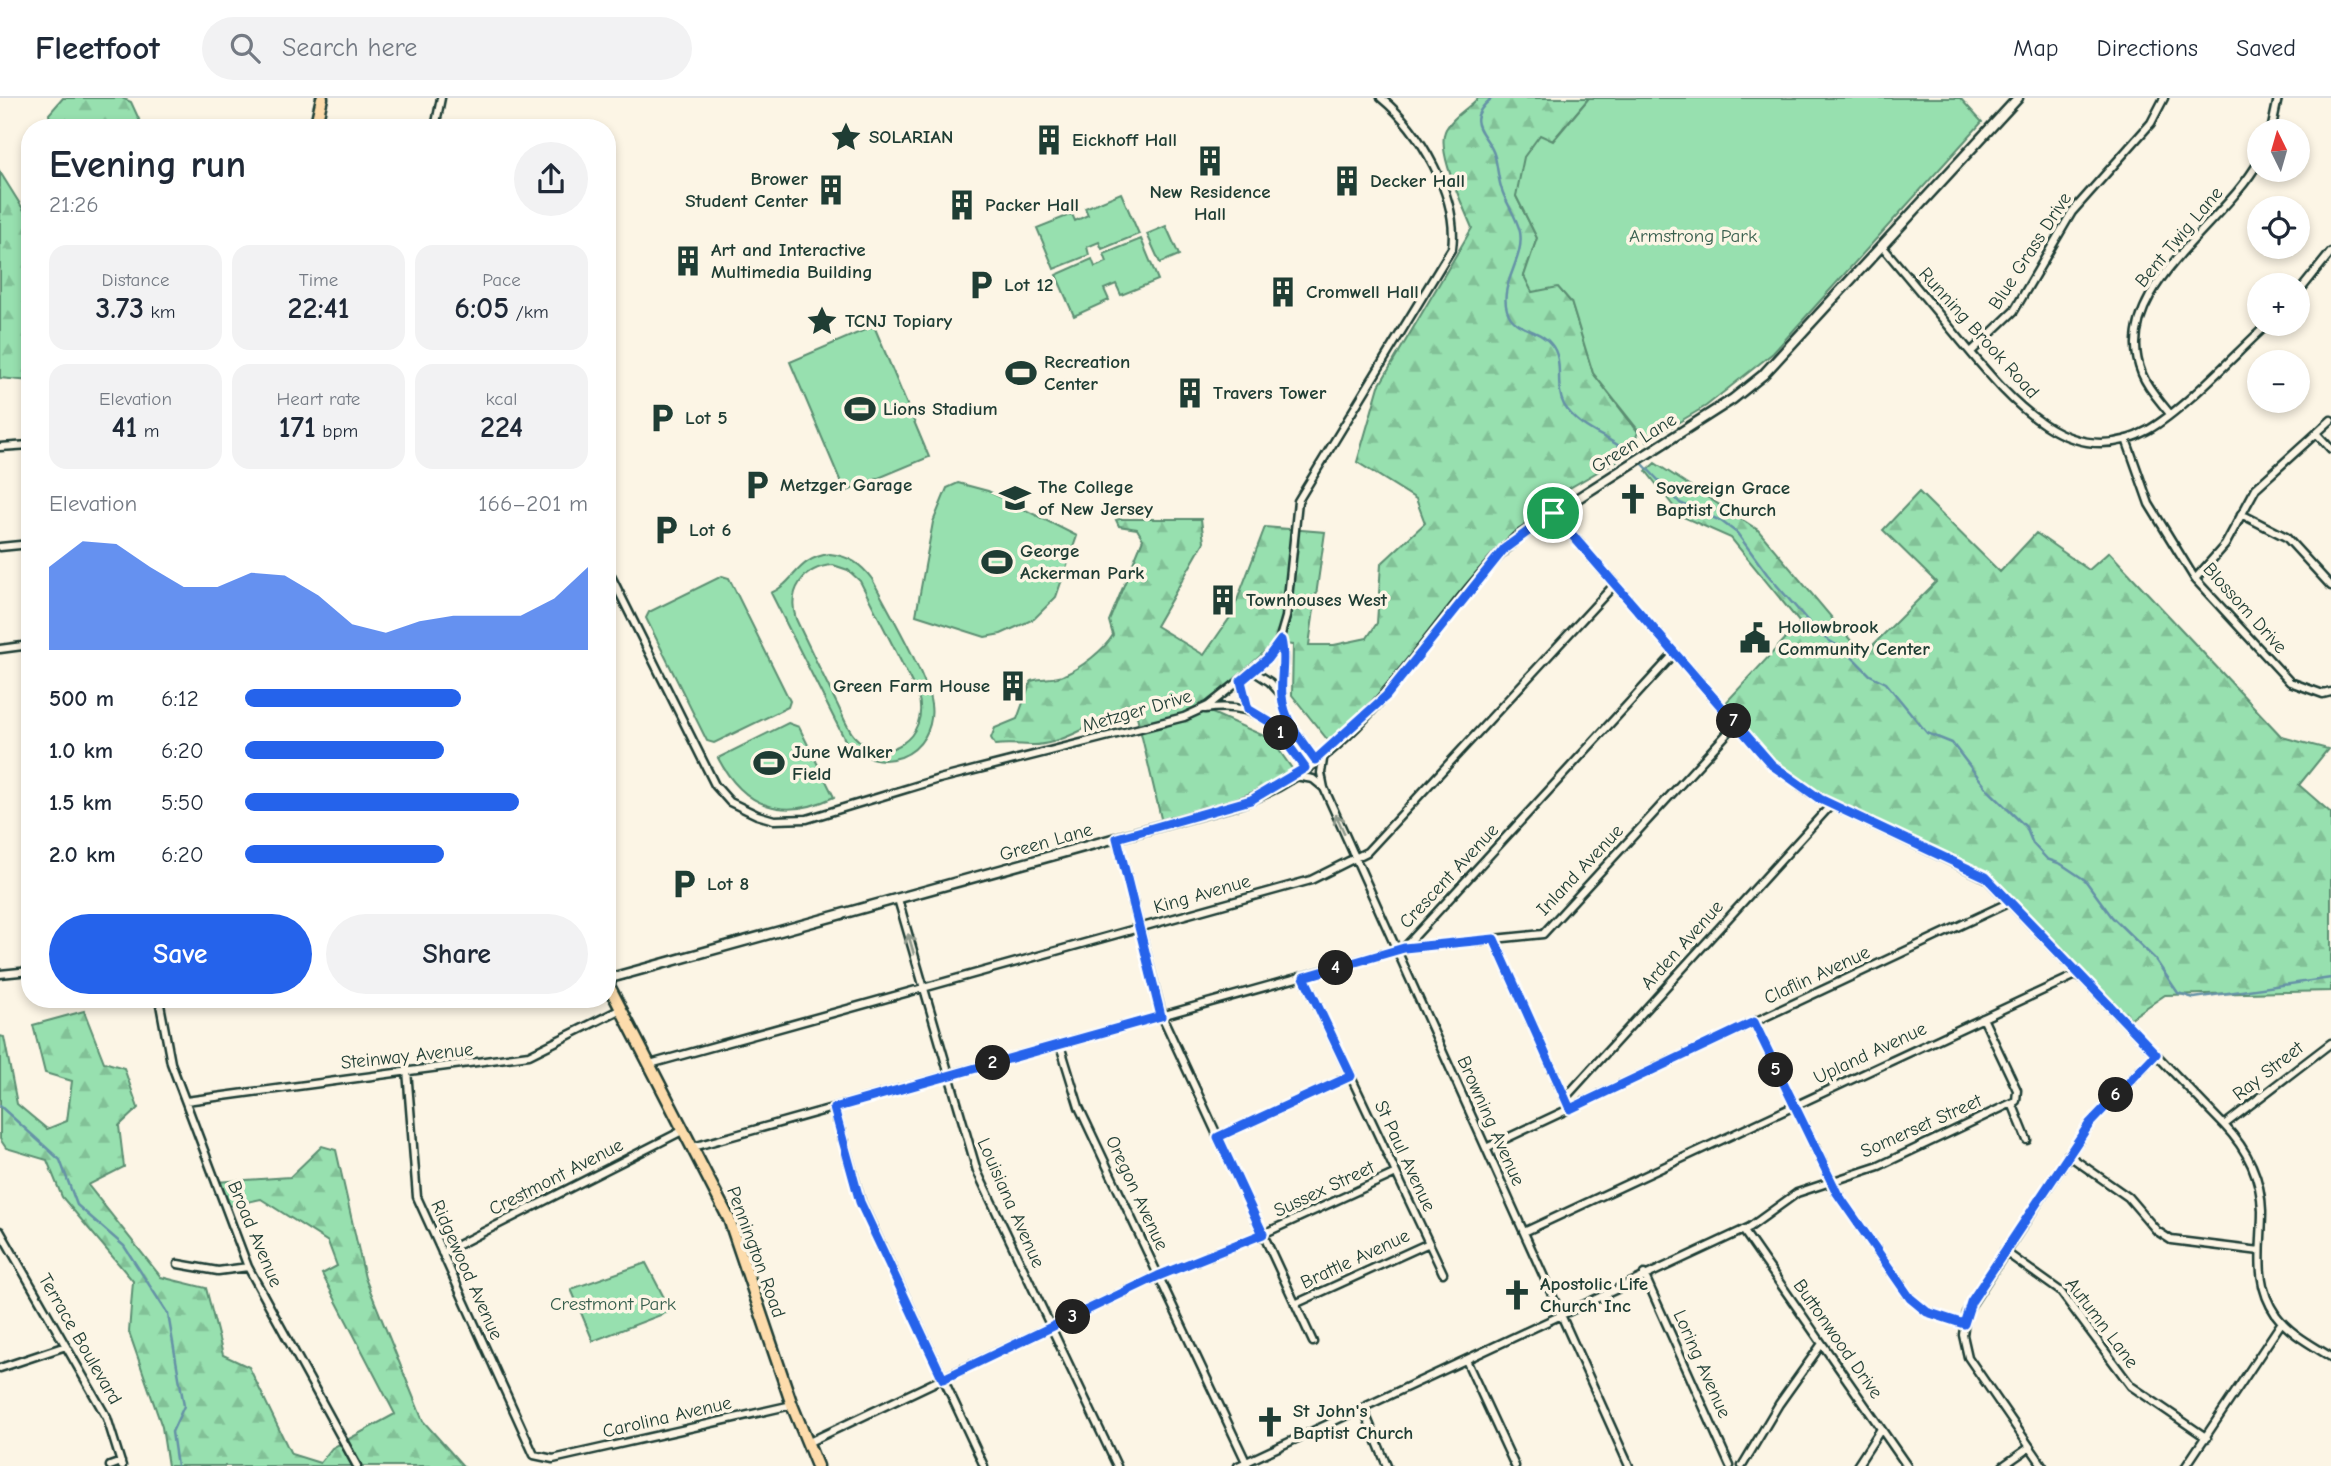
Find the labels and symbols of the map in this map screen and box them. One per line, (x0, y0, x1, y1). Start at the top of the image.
north arrow (2247, 119, 2310, 182)
place icon: SOLARIAN (829, 120, 863, 154)
building icon: Eickhoff Hall (1032, 123, 1066, 157)
place label: SOLARIAN (869, 126, 953, 148)
place label: Eickhoff Hall (1072, 129, 1177, 151)
building icon: New Residence Hall (1193, 144, 1227, 178)
building icon: Decker Hall (1330, 164, 1364, 198)
place label: Brower Student Center (685, 168, 808, 212)
place label: Decker Hall (1370, 170, 1465, 192)
building icon: Brower Student Center (814, 173, 848, 207)
place label: New Residence Hall (1149, 181, 1271, 225)
street label: Bent Twig Lane (2131, 182, 2227, 292)
building icon: Packer Hall (945, 188, 979, 222)
street label: Blue Grass Drive (1984, 188, 2076, 314)
place label: Packer Hall (985, 194, 1079, 216)
park label: Armstrong Park (1629, 225, 1758, 247)
place label: Art and Interactive Multimedia Building (711, 239, 873, 283)
building icon: Art and Interactive Multimedia Building (671, 244, 705, 278)
street label: Running Brook Road (1914, 263, 2044, 403)
parking icon: Lot 12 (964, 268, 998, 302)
place label: Lot 12 (1004, 274, 1053, 296)
building icon: Cromwell Hall (1266, 275, 1300, 309)
place label: Cromwell Hall (1306, 281, 1419, 303)
place icon: TCNJ Topiary (805, 304, 839, 338)
place label: TCNJ Topiary (845, 310, 952, 332)
place label: Recreation Center (1044, 351, 1130, 395)
sports icon: Recreation Center (1004, 356, 1038, 390)
building icon: Travers Tower (1173, 376, 1207, 410)
place label: Travers Tower (1213, 382, 1327, 404)
sports icon: Lions Stadium (843, 392, 877, 426)
place label: Lions Stadium (883, 398, 998, 420)
parking icon: Lot 5 (645, 401, 679, 435)
place label: Lot 5 (685, 407, 728, 429)
street label: Green Lane (1588, 408, 1680, 478)
parking icon: Metzger Garage (740, 468, 774, 502)
place label: Metzger Garage (780, 474, 912, 496)
place label: The College of New Jersey (1038, 476, 1153, 520)
place label: Sovereign Grace Baptist Church (1656, 477, 1790, 521)
school or university icon: The College of New Jersey (998, 481, 1032, 515)
church icon: Sovereign Grace Baptist Church (1616, 482, 1650, 516)
pin (1523, 483, 1583, 543)
parking icon: Lot 6 (649, 513, 683, 547)
place label: Lot 6 (689, 519, 731, 541)
place label: George Ackerman Park (1020, 540, 1145, 584)
sports icon: George Ackerman Park (980, 545, 1014, 579)
street label: Blossom Drive (2198, 558, 2292, 658)
building icon: Townhouses West (1206, 583, 1240, 617)
place label: Townhouses West (1246, 589, 1388, 611)
place label: Hollowbrook Community Center (1778, 616, 1930, 660)
public building icon: Hollowbrook Community Center (1738, 621, 1772, 655)
building icon: Green Farm House (996, 669, 1030, 703)
place label: Green Farm House (833, 675, 990, 697)
street label: Metzger Drive (1080, 685, 1194, 737)
pin: 7 (1716, 704, 1752, 738)
pin: 1 (1264, 716, 1298, 750)
place label: June Walker Field (792, 741, 893, 785)
sports icon: June Walker Field (752, 746, 786, 780)
one-way arrow (1333, 814, 1346, 835)
street label: Green Lane (997, 818, 1095, 866)
street label: Crescent Avenue (1395, 819, 1503, 933)
street label: Inland Avenue (1532, 820, 1628, 920)
parking icon: Lot 8 (667, 867, 701, 901)
street label: King Avenue (1151, 870, 1253, 918)
place label: Lot 8 (707, 873, 749, 895)
street label: Arden Avenue (1636, 896, 1728, 994)
one-way arrow (903, 933, 916, 955)
street label: Claflin Avenue (1761, 941, 1873, 1009)
pin: 4 (1318, 950, 1354, 986)
street label: Upland Avenue (1810, 1017, 1930, 1089)
street label: Ray Street (2228, 1036, 2308, 1105)
street label: Steinway Avenue (340, 1038, 474, 1074)
pin: 2 (976, 1046, 1010, 1080)
pin: 5 (1758, 1052, 1794, 1088)
street label: Browning Avenue (1453, 1053, 1529, 1189)
pin: 6 (2098, 1077, 2134, 1112)
street label: Somerset Street (1857, 1089, 1985, 1162)
street label: St Paul Avenue (1370, 1097, 1440, 1215)
street label: Oregon Avenue (1101, 1132, 1173, 1254)
street label: Crestmont Avenue (485, 1134, 627, 1220)
street label: Louisiana Avenue (973, 1135, 1049, 1271)
street label: Sussex Street (1270, 1156, 1378, 1222)
street label: Broad Avenue (223, 1178, 287, 1290)
street label: Pennington Road (722, 1183, 790, 1321)
street label: Ridgewood Avenue (426, 1197, 508, 1343)
street label: Brattle Avenue (1297, 1224, 1413, 1294)
street label: Terrace Boulevard (34, 1270, 126, 1408)
place label: Apostolic Life Church Inc (1540, 1273, 1648, 1317)
street label: Autumn Lane (2061, 1273, 2143, 1373)
street label: Buttonwood Drive (1789, 1275, 1887, 1403)
church icon: Apostolic Life Church Inc (1500, 1278, 1534, 1312)
park label: Crestmont Park (550, 1293, 677, 1315)
pin: 3 (1056, 1300, 1090, 1334)
street label: Loring Avenue (1668, 1307, 1736, 1421)
street label: Carolina Avenue (600, 1391, 734, 1443)
place label: St John's Baptist Church (1293, 1400, 1413, 1444)
church icon: St John's Baptist Church (1253, 1405, 1287, 1439)

